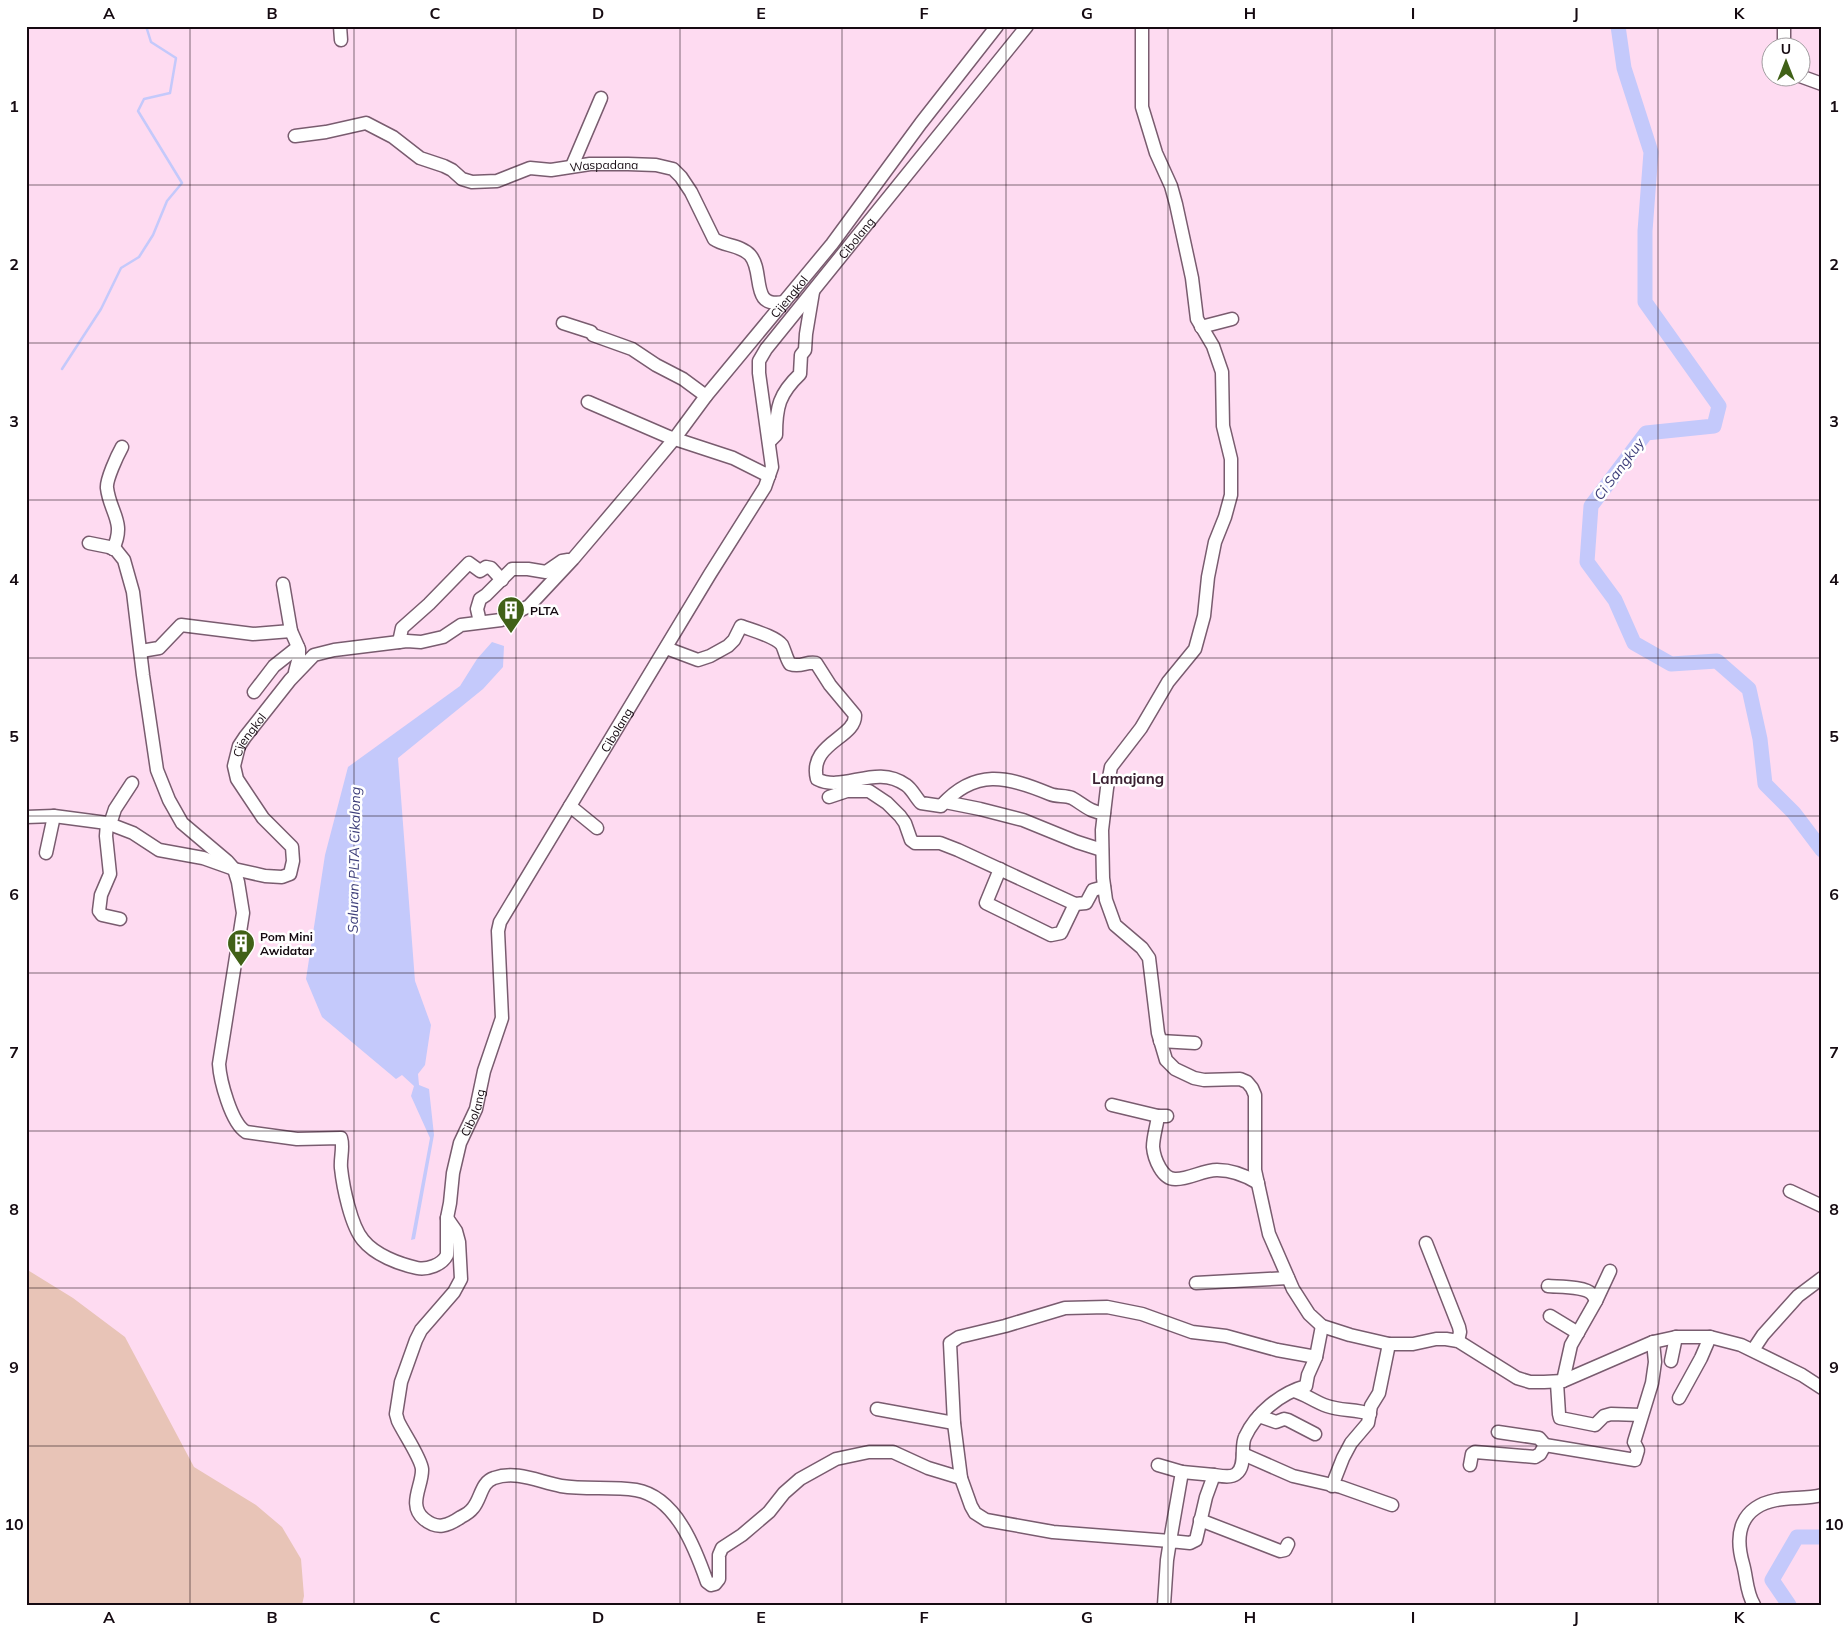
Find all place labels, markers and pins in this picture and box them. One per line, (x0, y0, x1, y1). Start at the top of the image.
building icon: PLTA (496, 595, 526, 634)
place label: PLTA (530, 603, 559, 618)
building icon: Pom Mini Awidatar (226, 928, 256, 967)
place label: Pom Mini Awidatar (260, 929, 314, 958)

